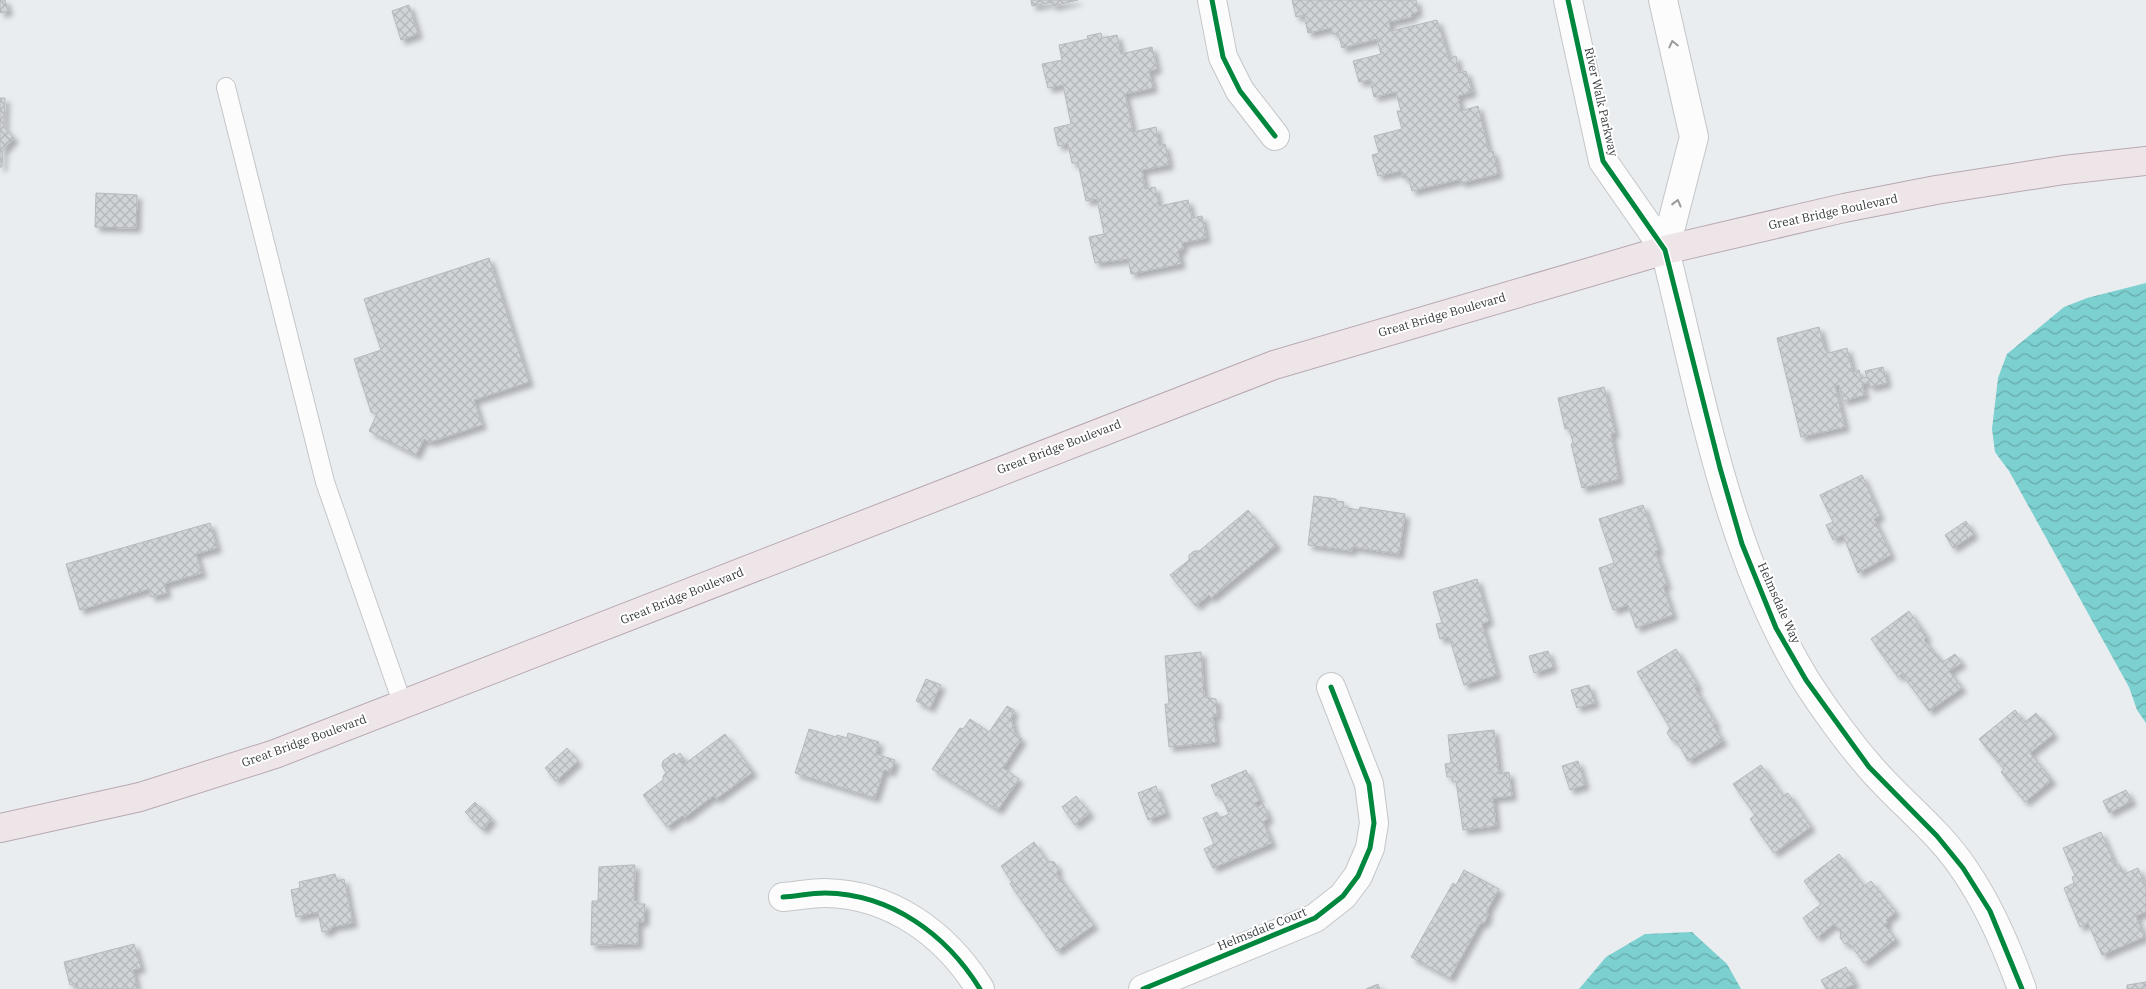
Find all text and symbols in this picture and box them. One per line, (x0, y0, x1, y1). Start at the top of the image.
one-way arrow (1668, 40, 1679, 49)
street label: River Walk Parkway (1582, 46, 1621, 159)
street label: Great Bridge Boulevard (1767, 190, 1899, 233)
one-way arrow (1671, 198, 1682, 207)
street label: Great Bridge Boulevard (1376, 289, 1507, 340)
street label: Great Bridge Boulevard (995, 416, 1123, 477)
street label: Helmsdale Way (1755, 560, 1804, 646)
street label: Great Bridge Boulevard (618, 564, 746, 627)
street label: Great Bridge Boulevard (239, 711, 368, 770)
street label: Helmsdale Court (1215, 904, 1309, 953)

